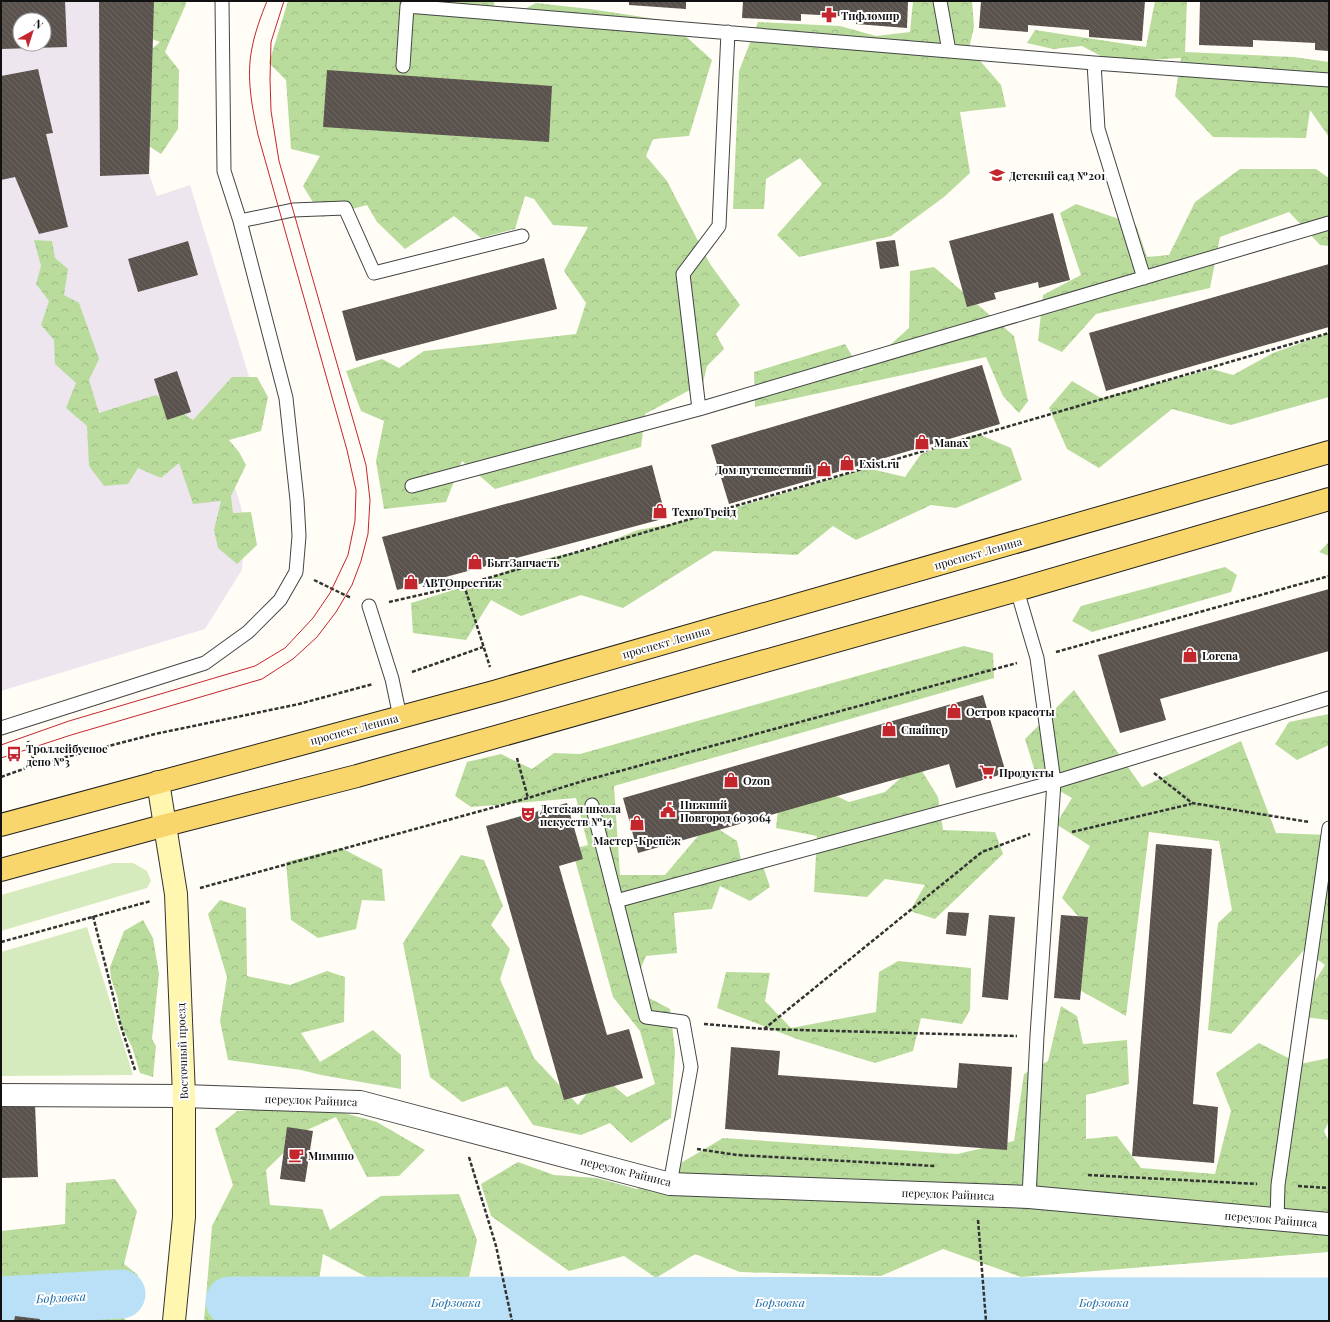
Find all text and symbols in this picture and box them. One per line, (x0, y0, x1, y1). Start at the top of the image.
pharmacy icon: Тифломир (820, 6, 838, 24)
place label: Тифломир (841, 8, 900, 23)
north arrow (12, 12, 52, 52)
text: N (31, 16, 46, 32)
school or university icon: Детский сад №201 (988, 166, 1006, 184)
place label: Детский сад №201 (1009, 168, 1105, 183)
shop icon: Manax (913, 433, 931, 451)
place label: Manax (934, 435, 968, 450)
shop icon: Exist.ru (838, 454, 856, 472)
place label: Exist.ru (859, 456, 899, 471)
shop icon: Дом путешествий (815, 460, 833, 478)
place label: Дом путешествий (715, 462, 812, 477)
shop icon: ТехноТрейд (651, 502, 669, 520)
place label: ТехноТрейд (672, 504, 736, 519)
street label: проспект Ленина (932, 533, 1024, 573)
shop icon: БытЗапчасть (466, 553, 484, 571)
place label: БытЗапчасть (487, 555, 559, 570)
shop icon: АВТОпрестиж (402, 573, 420, 591)
place label: АВТОпрестиж (422, 575, 502, 590)
street label: проспект Ленина (620, 622, 712, 662)
shop icon: Lorena (1181, 646, 1199, 664)
place label: Lorena (1202, 648, 1238, 663)
shop icon: Остров красоты (945, 702, 963, 720)
place label: Остров красоты (966, 704, 1055, 719)
street label: проспект Ленина (308, 710, 400, 748)
shop icon: Снайпер (880, 720, 898, 738)
place label: Снайпер (901, 722, 948, 737)
place label: Троллейбусное депо №3 (26, 741, 108, 769)
bus stop icon: Троллейбусное депо №3 (5, 745, 23, 763)
supermarket icon: Продукты (978, 763, 996, 781)
place label: Продукты (999, 765, 1054, 780)
shop icon: Ozon (722, 771, 740, 789)
place label: Ozon (743, 773, 770, 788)
place label: Нижний Новгород 603064 (680, 797, 771, 825)
place label: Детская школа искусств №14 (540, 801, 621, 829)
public building icon: Нижний Новгород 603064 (659, 801, 677, 819)
theatre icon: Детская школа искусств №14 (519, 805, 537, 823)
shop icon: Мастер-Крепёж (628, 814, 646, 832)
place label: Мастер-Крепёж (593, 833, 681, 848)
street label: Восточный проезд (173, 1002, 191, 1099)
street label: переулок Райниса (264, 1091, 358, 1109)
cafe icon: Мимино (287, 1146, 305, 1164)
place label: Мимино (308, 1148, 354, 1163)
street label: переулок Райниса (579, 1152, 673, 1190)
street label: переулок Райниса (901, 1185, 995, 1203)
street label: переулок Райниса (1224, 1207, 1318, 1231)
water label: Борзовка (35, 1288, 86, 1306)
water label: Борзовка (430, 1294, 481, 1310)
water label: Борзовка (754, 1294, 805, 1310)
water label: Борзовка (1078, 1294, 1129, 1310)

